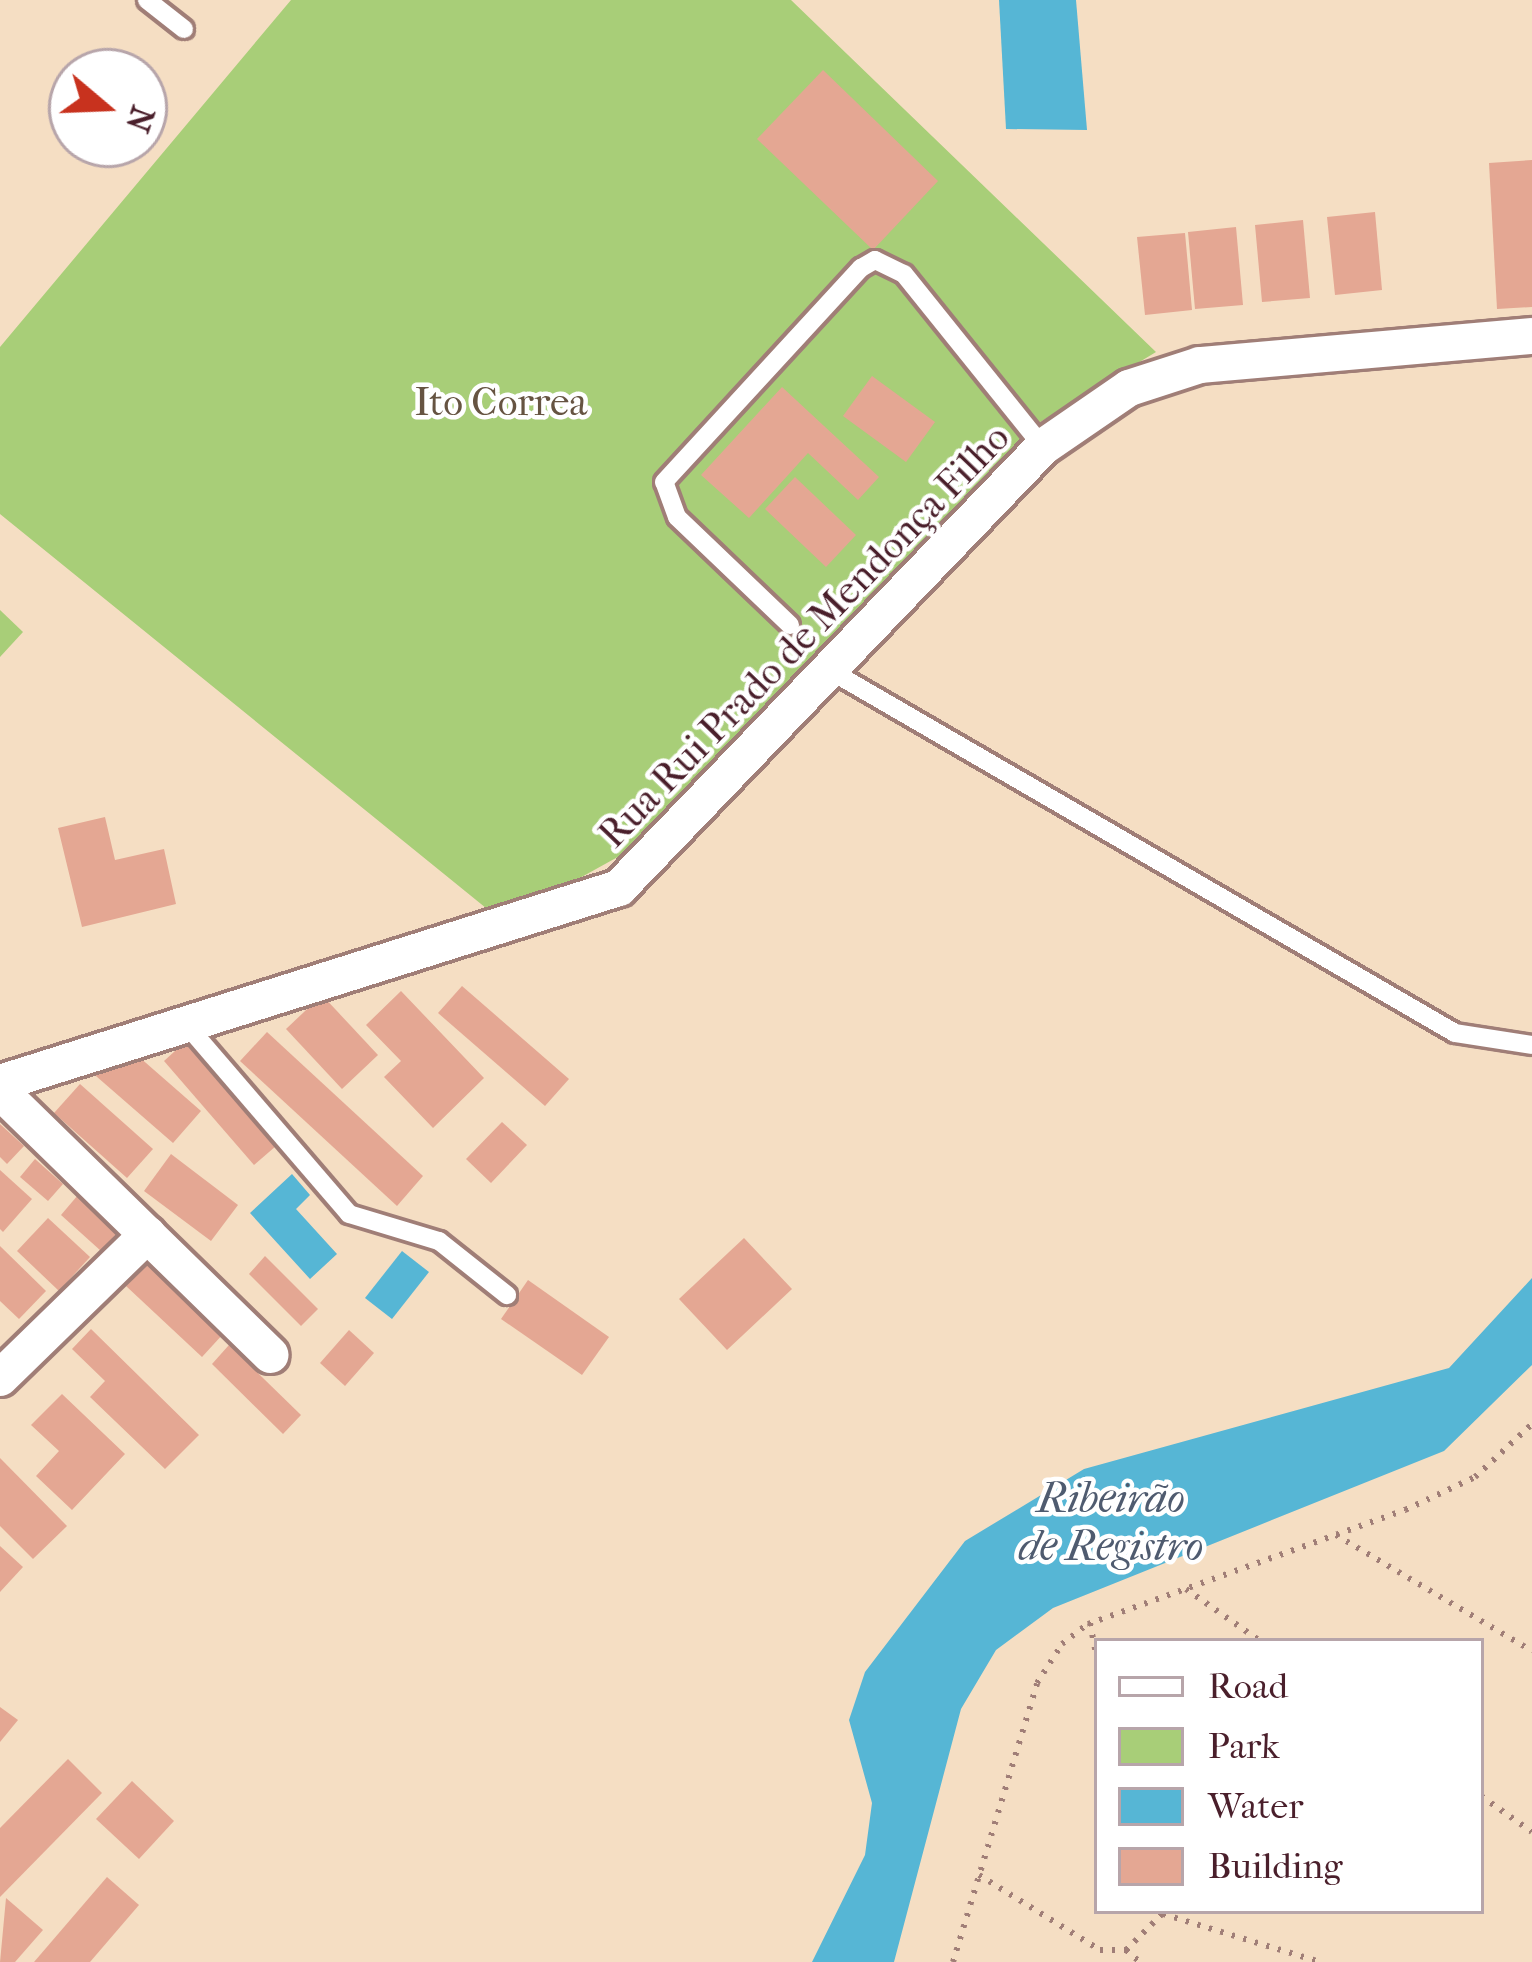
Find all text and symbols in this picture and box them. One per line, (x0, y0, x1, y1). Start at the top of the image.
north arrow (48, 48, 168, 168)
text: N (117, 101, 162, 137)
park label: Ito Correa (415, 379, 587, 425)
street label: Rua Rui Prado de Mendonça Filho (589, 414, 1019, 858)
water label: Ribeirão de Registro (1019, 1474, 1203, 1573)
legend (1094, 1638, 1484, 1914)
text: Road (1208, 1665, 1288, 1707)
text: Park (1208, 1725, 1280, 1767)
text: Water (1208, 1785, 1303, 1827)
text: Building (1208, 1845, 1343, 1887)

